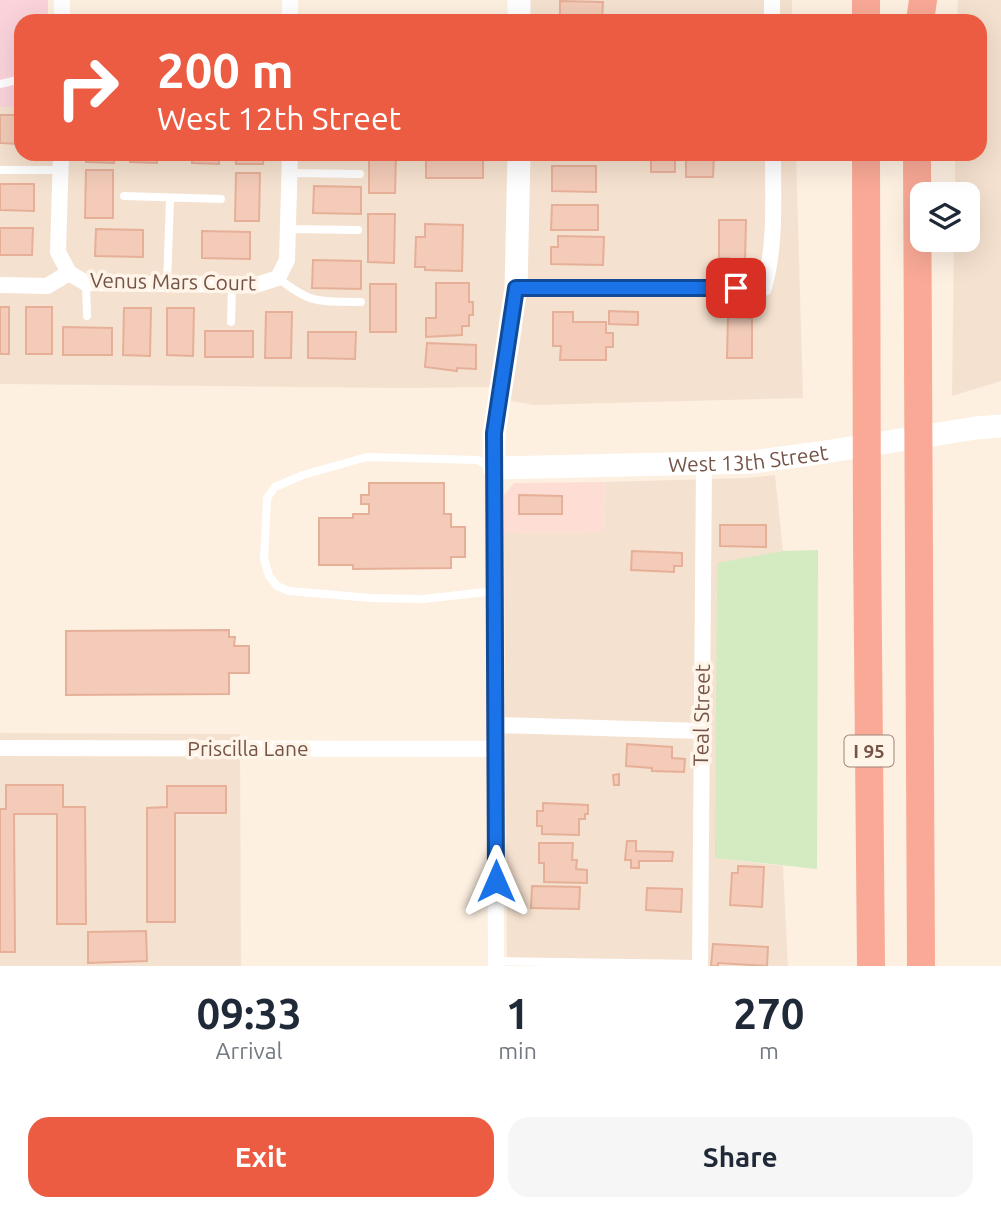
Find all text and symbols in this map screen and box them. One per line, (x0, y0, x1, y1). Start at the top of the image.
icon: right (42, 42, 133, 133)
text: 200 m (157, 42, 294, 97)
text: West 12th Street (157, 100, 401, 136)
map controls (910, 182, 980, 252)
button: layers (910, 182, 980, 252)
pin (706, 258, 766, 318)
street label: Venus Mars Court (90, 268, 256, 294)
icon: arrive (717, 269, 755, 307)
street label: West 13th Street (668, 440, 830, 476)
street label: Teal Street (688, 664, 714, 766)
street label: Priscilla Lane (187, 736, 309, 760)
road number: I 95 (844, 736, 894, 766)
position arrow (459, 844, 533, 918)
text: 09:33 (197, 990, 302, 1037)
text: 1 (506, 990, 529, 1037)
text: 270 (733, 990, 804, 1037)
text: Arrival (216, 1038, 283, 1063)
text: min (498, 1038, 537, 1063)
text: m (759, 1038, 779, 1063)
button: Exit (28, 1117, 494, 1197)
button: Share (508, 1117, 973, 1197)

